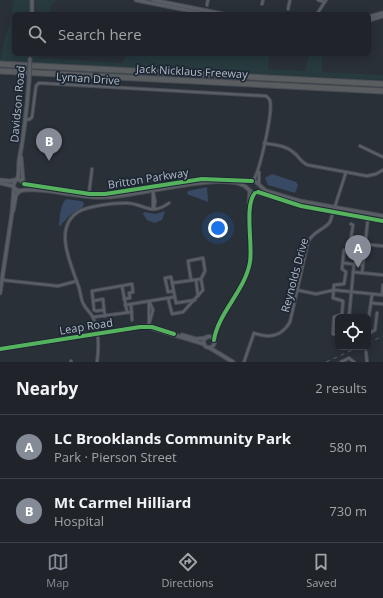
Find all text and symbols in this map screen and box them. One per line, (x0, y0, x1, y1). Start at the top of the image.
search box (12, 12, 371, 56)
icon: search (26, 23, 48, 45)
text: Search here (58, 24, 142, 44)
street label: Jack Nicklaus Freeway (135, 61, 249, 81)
street label: Davidson Road (6, 65, 28, 143)
street label: Lyman Drive (56, 68, 120, 88)
pin: B (36, 128, 62, 161)
street label: Britton Parkway (107, 164, 190, 192)
your location (208, 218, 228, 238)
pin: A (345, 235, 371, 268)
street label: Reynolds Drive (277, 236, 311, 314)
street label: Leap Road (58, 314, 114, 338)
map controls (335, 314, 371, 350)
button: locate (335, 314, 371, 350)
text: Nearby (16, 377, 78, 400)
text: 2 results (315, 379, 367, 397)
text: LC Brooklands Community Park (54, 428, 291, 448)
text: A (25, 438, 33, 456)
text: 580 m (329, 438, 367, 456)
text: Park · Pierson Street (54, 448, 177, 466)
text: Mt Carmel Hilliard (54, 492, 191, 512)
text: B (25, 502, 33, 520)
text: 730 m (329, 502, 367, 520)
text: Hospital (54, 512, 104, 530)
tab: Map (46, 551, 69, 590)
tab: Directions (162, 551, 214, 590)
tab: Saved (306, 551, 337, 590)

